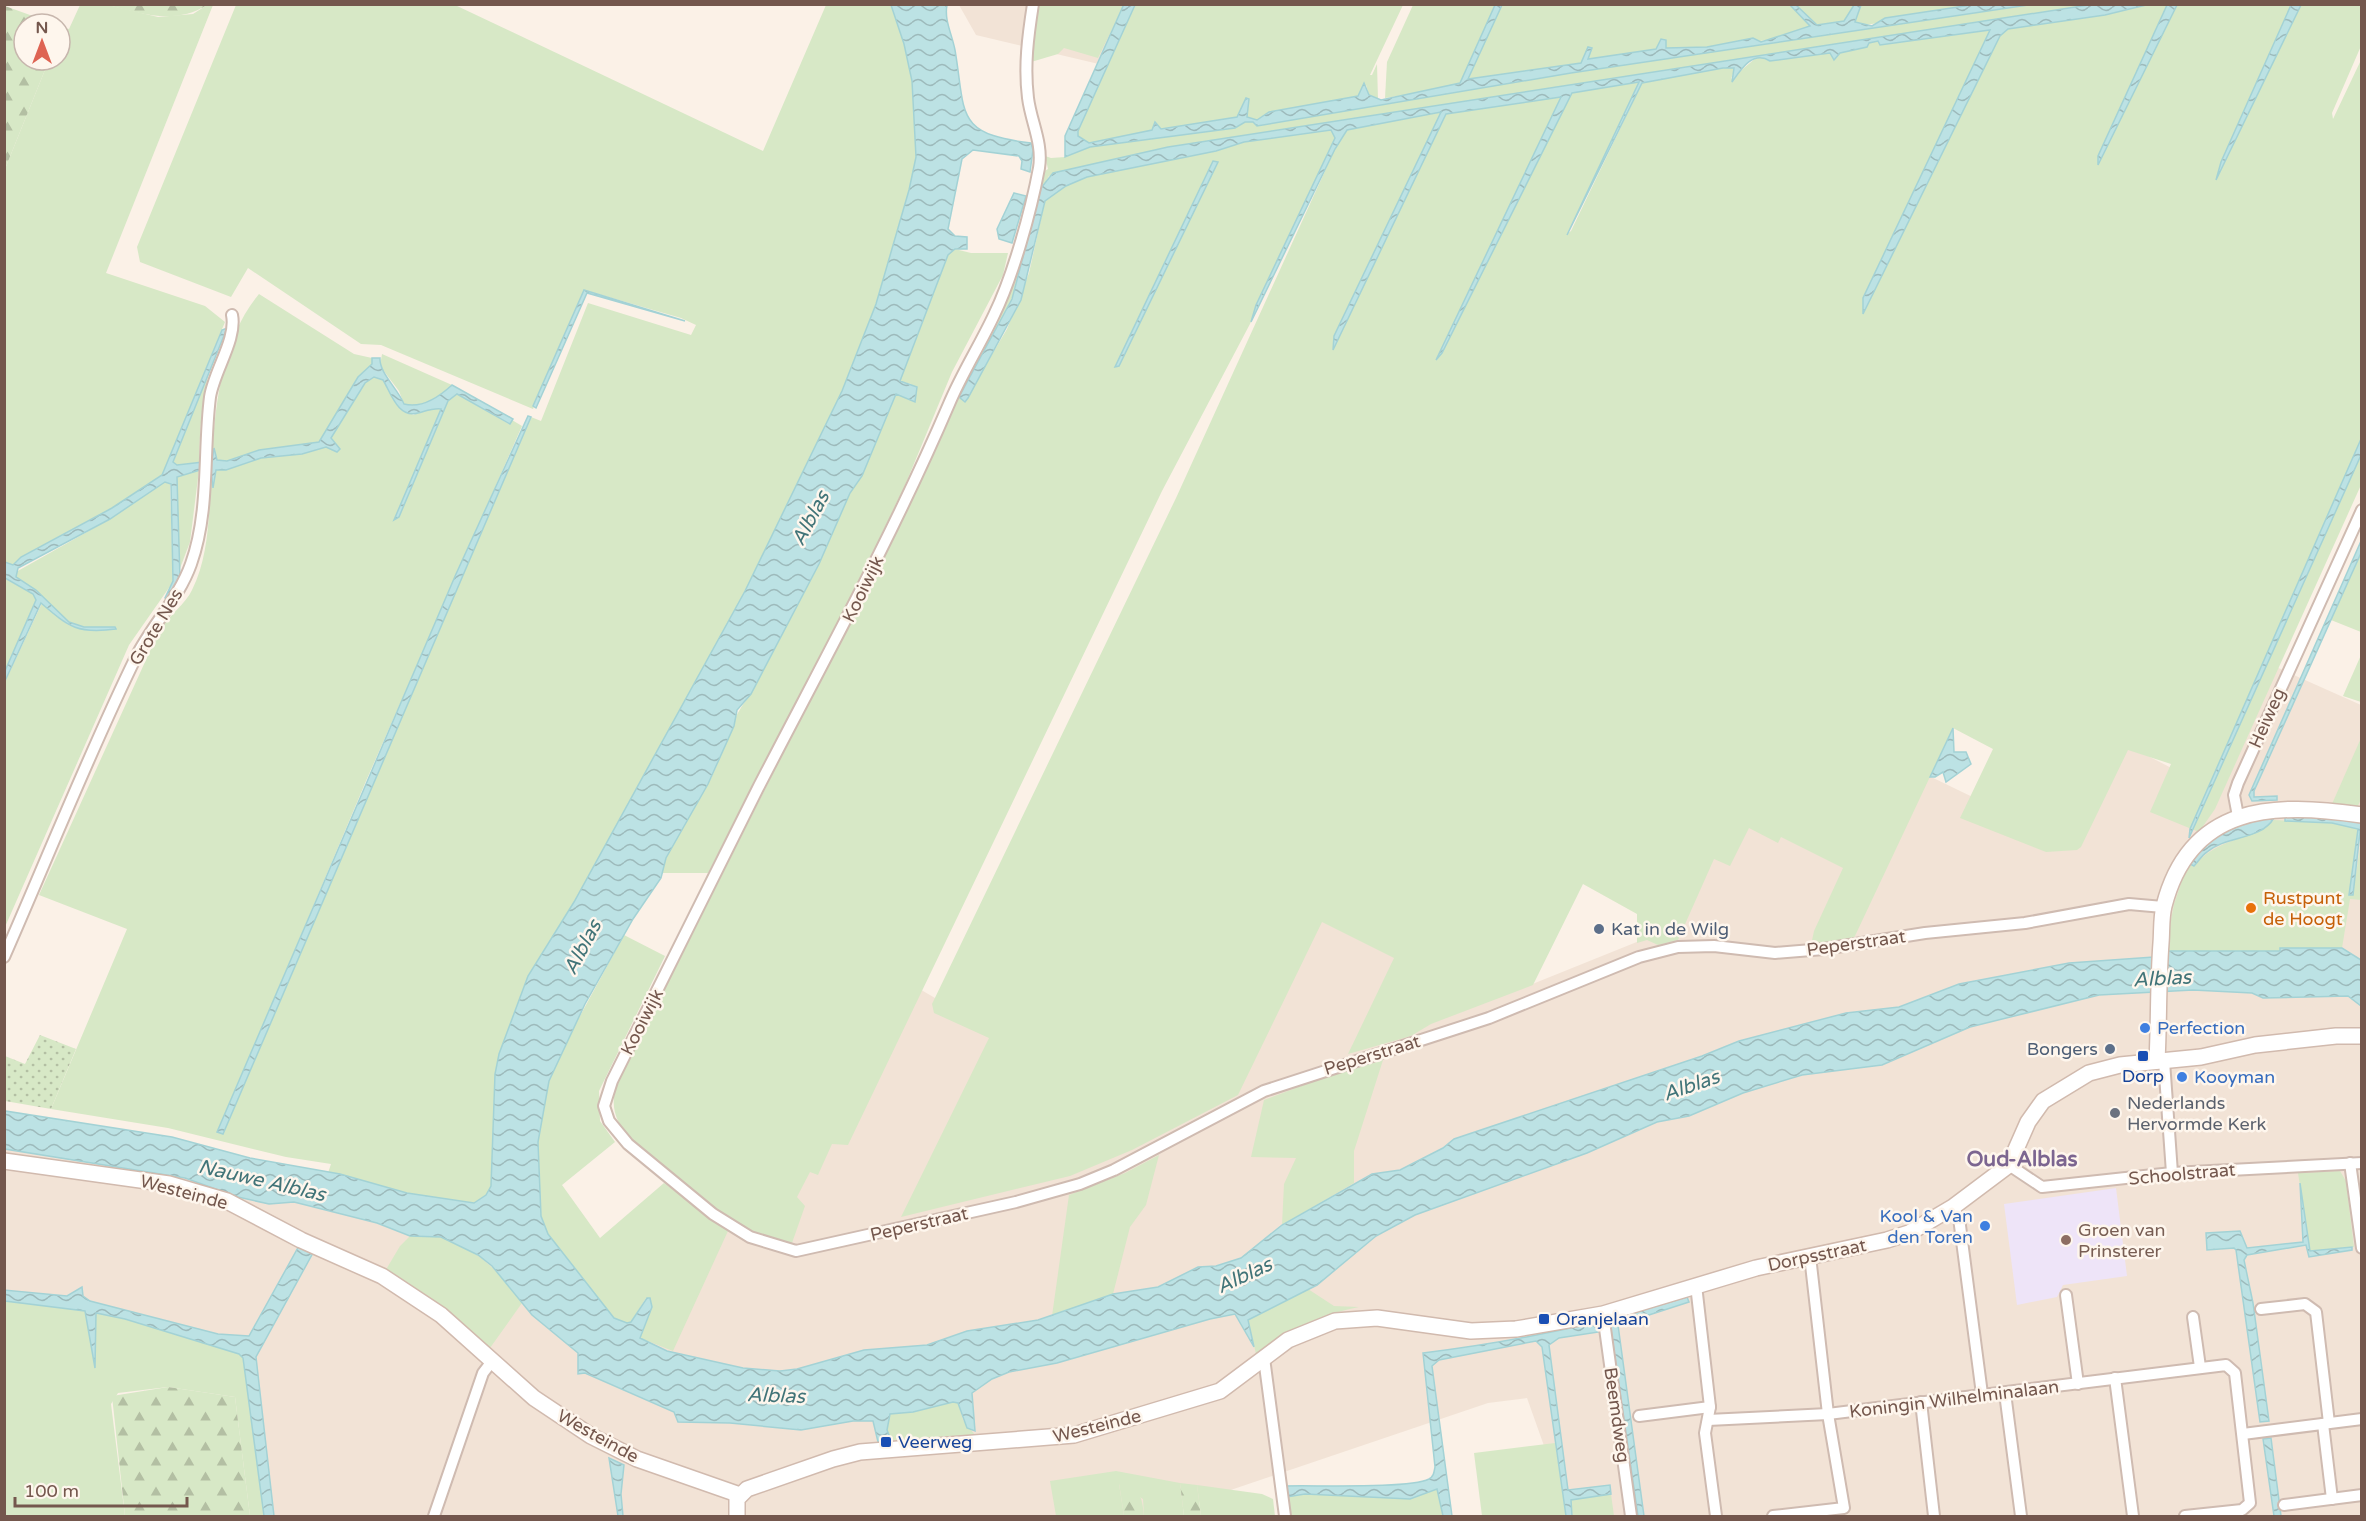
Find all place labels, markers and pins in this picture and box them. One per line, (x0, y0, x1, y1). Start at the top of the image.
place label: Rustpunt de Hoogt (2263, 887, 2343, 930)
marker: Rustpunt de Hoogt (2244, 901, 2258, 915)
place label: Kat in de Wilg (1611, 918, 1729, 940)
marker: Kat in de Wilg (1592, 922, 1606, 936)
place label: Perfection (2157, 1017, 2245, 1039)
marker: Perfection (2138, 1021, 2152, 1035)
place label: Bongers (2027, 1038, 2098, 1060)
marker: Bongers (2103, 1042, 2117, 1056)
marker: Dorp (2136, 1049, 2150, 1063)
place label: Dorp (2122, 1065, 2164, 1087)
place label: Kooyman (2194, 1066, 2275, 1088)
marker: Kooyman (2175, 1070, 2189, 1084)
place label: Nederlands Hervormde Kerk (2127, 1092, 2267, 1135)
marker: Nederlands Hervormde Kerk (2108, 1106, 2122, 1120)
place label: Kool & Van den Toren (1879, 1205, 1973, 1248)
marker: Kool & Van den Toren (1978, 1219, 1992, 1233)
place label: Groen van Prinsterer (2078, 1219, 2166, 1262)
marker: Groen van Prinsterer (2059, 1233, 2073, 1247)
place label: Oranjelaan (1556, 1308, 1649, 1330)
marker: Oranjelaan (1537, 1312, 1551, 1326)
place label: Veerweg (898, 1431, 972, 1453)
marker: Veerweg (879, 1435, 893, 1449)

